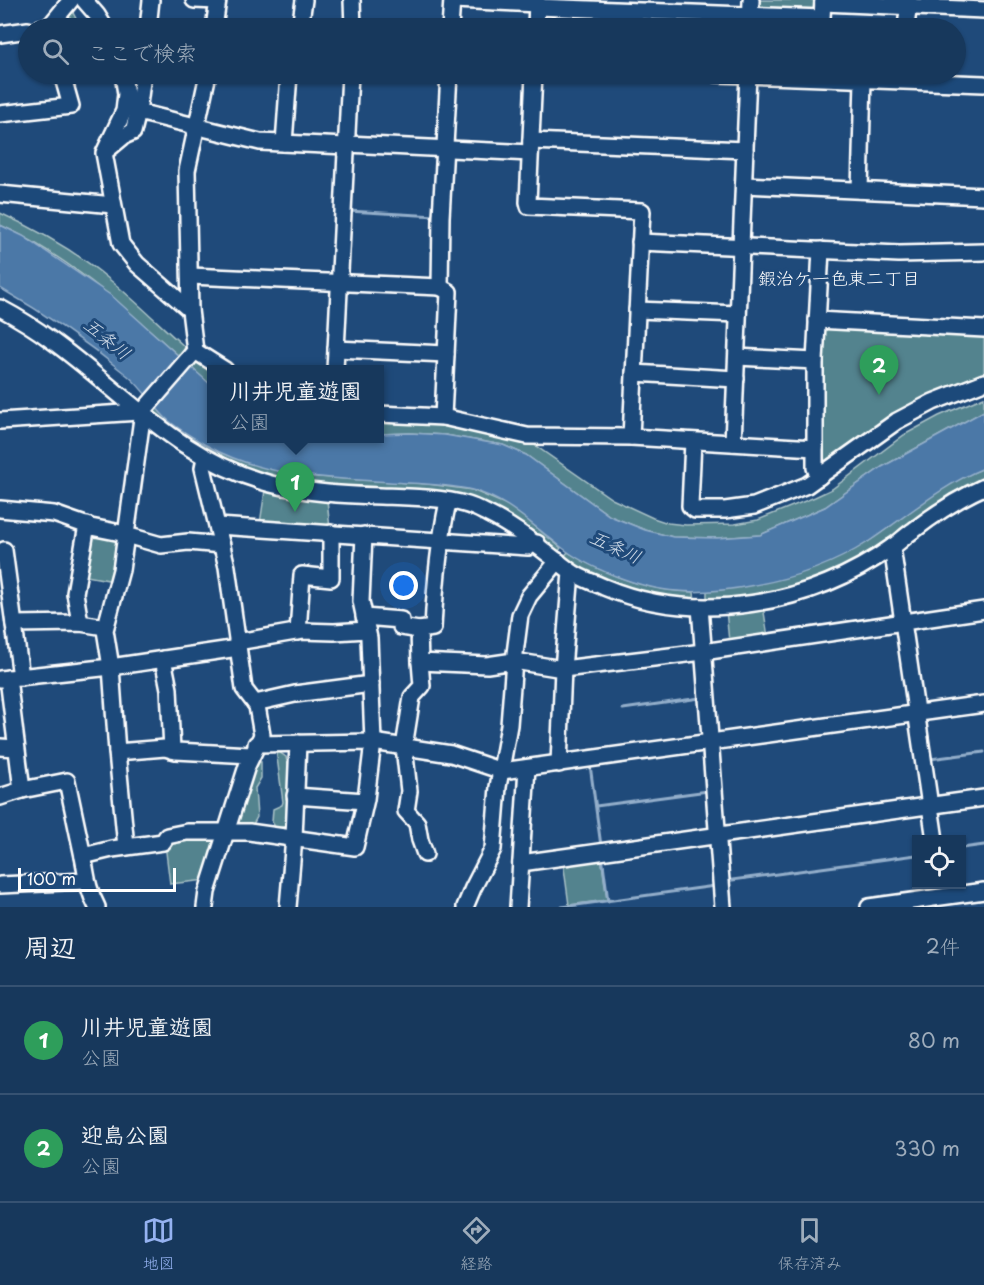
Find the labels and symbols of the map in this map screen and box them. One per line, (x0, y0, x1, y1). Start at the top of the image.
district label: 鍜治ケ一色東二丁目 (758, 264, 920, 291)
water label: 五条川 (79, 311, 137, 365)
pin: 2 (860, 346, 898, 395)
pin: 1 (276, 462, 314, 512)
water label: 五条川 (586, 522, 646, 570)
your location (389, 571, 418, 600)
scale bar (18, 865, 176, 892)

